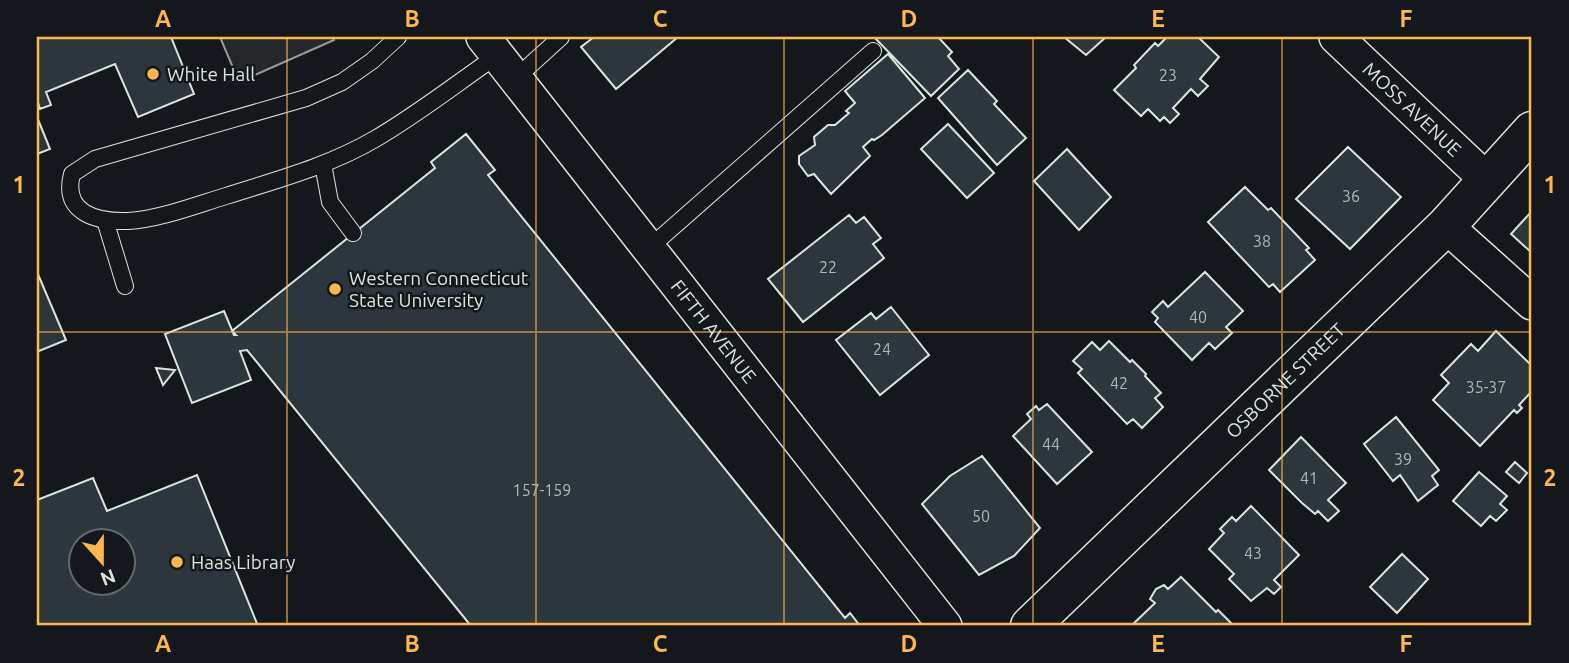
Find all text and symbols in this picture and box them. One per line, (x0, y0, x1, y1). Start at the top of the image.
text: A (155, 6, 171, 31)
text: B (404, 6, 420, 31)
text: C (653, 6, 668, 31)
text: D (901, 6, 917, 31)
text: E (1151, 6, 1165, 31)
text: F (1400, 6, 1413, 31)
street label: MOSS AVENUE (1359, 58, 1466, 161)
place label: White Hall (167, 63, 255, 85)
marker: White Hall (145, 66, 161, 82)
house number: 23 (1159, 66, 1177, 84)
text: 1 (13, 172, 25, 197)
text: 1 (1544, 172, 1556, 197)
house number: 36 (1342, 187, 1360, 205)
house number: 38 (1253, 232, 1271, 250)
house number: 22 (819, 258, 837, 276)
place label: Western Connecticut State University (349, 267, 529, 311)
street label: FIFTH AVENUE (667, 275, 761, 387)
marker: Western Connecticut State University (327, 281, 343, 297)
house number: 40 (1189, 308, 1207, 326)
street label: OSBORNE STREET (1221, 318, 1349, 443)
house number: 24 (873, 340, 891, 358)
house number: 42 (1110, 374, 1128, 392)
house number: 35-37 (1466, 378, 1506, 396)
house number: 44 (1042, 435, 1060, 453)
house number: 39 (1394, 450, 1412, 468)
text: 2 (13, 465, 25, 490)
text: 2 (1544, 465, 1556, 490)
house number: 41 (1300, 469, 1318, 487)
house number: 157-159 (513, 481, 571, 499)
house number: 50 (972, 507, 990, 525)
north arrow (66, 526, 136, 596)
house number: 43 (1244, 544, 1262, 562)
place label: Haas Library (191, 551, 296, 573)
marker: Haas Library (169, 554, 185, 570)
text: N (98, 565, 119, 591)
text: A (155, 631, 171, 656)
text: B (404, 631, 420, 656)
text: C (653, 631, 668, 656)
text: D (901, 631, 917, 656)
text: E (1151, 631, 1165, 656)
text: F (1400, 631, 1413, 656)

